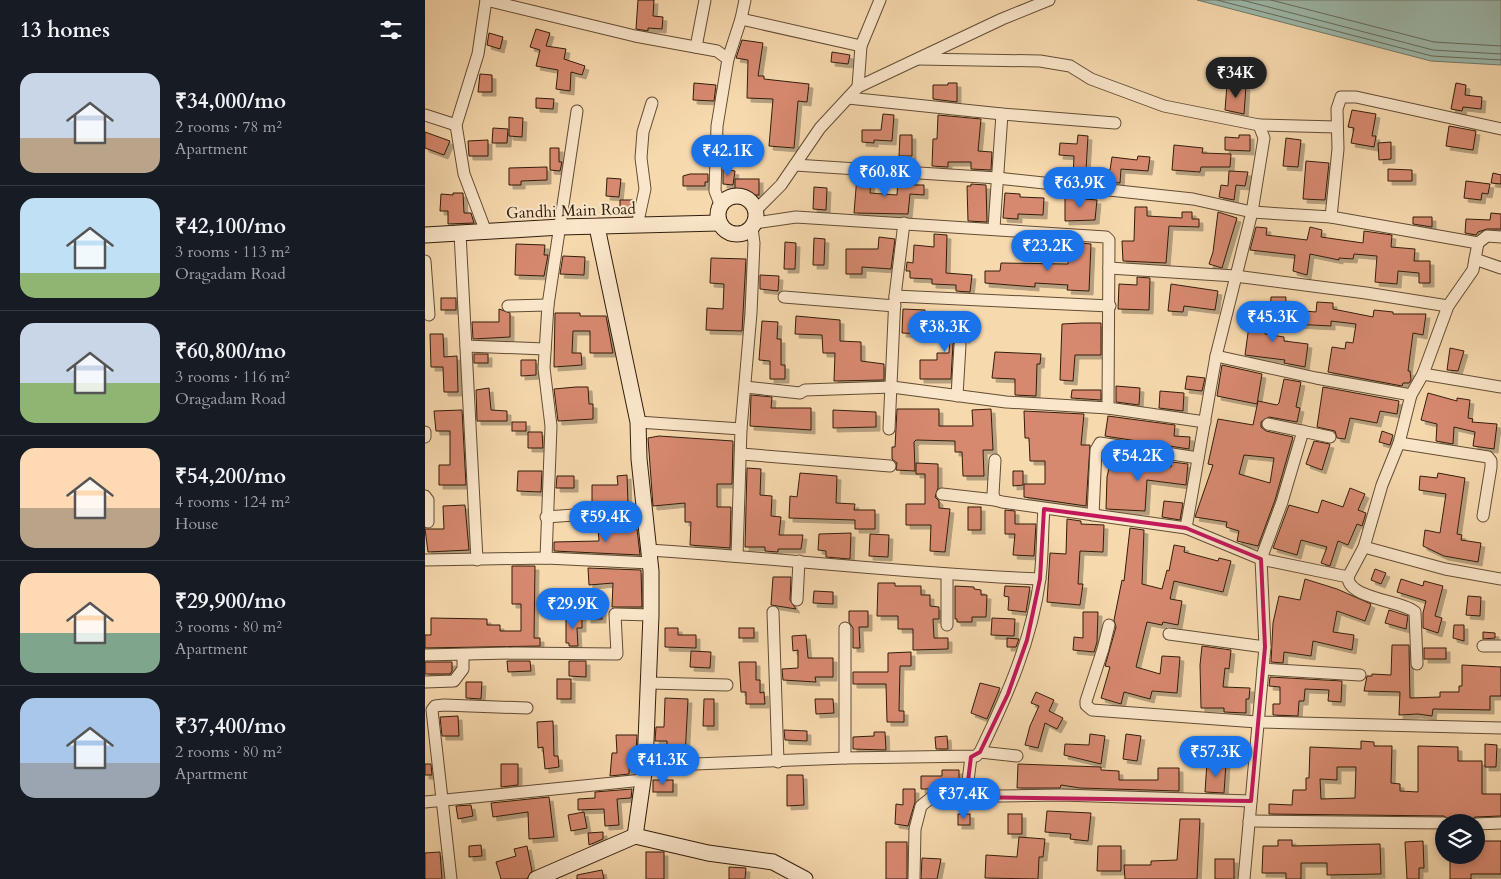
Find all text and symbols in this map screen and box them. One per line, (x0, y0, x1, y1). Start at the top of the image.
text: 13 homes (20, 16, 110, 45)
icon: filters (377, 16, 405, 44)
pin: ₹34K (1206, 56, 1266, 99)
text: ₹34K (1217, 62, 1255, 84)
text: ₹34,000/mo (175, 87, 286, 116)
icon: home (60, 93, 120, 153)
text: 2 rooms · 78 m² (175, 116, 282, 138)
pin: ₹42.1K (687, 134, 769, 177)
text: Apartment (175, 138, 248, 160)
text: ₹42.1K (702, 140, 754, 162)
pin: ₹60.8K (844, 156, 926, 198)
text: ₹60.8K (859, 161, 911, 183)
pin: ₹63.9K (1039, 166, 1121, 209)
text: ₹63.9K (1054, 172, 1106, 194)
street label: Gandhi Main Road (506, 198, 637, 224)
text: ₹42,100/mo (175, 212, 286, 241)
icon: home (60, 218, 120, 278)
pin: ₹23.2K (1007, 230, 1089, 272)
text: ₹23.2K (1022, 235, 1074, 257)
text: 3 rooms · 113 m² (175, 241, 290, 263)
text: Oragadam Road (175, 263, 286, 285)
pin: ₹45.3K (1232, 300, 1314, 343)
text: ₹45.3K (1247, 306, 1299, 328)
pin: ₹38.3K (904, 310, 986, 353)
text: ₹38.3K (919, 316, 971, 338)
text: ₹60,800/mo (175, 337, 286, 366)
icon: home (60, 343, 120, 403)
text: 3 rooms · 116 m² (175, 366, 290, 388)
text: Oragadam Road (175, 388, 286, 410)
pin: ₹54.2K (1097, 440, 1179, 482)
text: ₹54.2K (1112, 445, 1164, 467)
text: ₹54,200/mo (175, 462, 286, 491)
icon: home (60, 468, 120, 528)
text: 4 rooms · 124 m² (175, 491, 290, 513)
pin: ₹59.4K (565, 500, 647, 543)
text: ₹59.4K (580, 506, 632, 528)
text: House (175, 513, 218, 535)
text: ₹29,900/mo (175, 587, 286, 616)
pin: ₹29.9K (532, 588, 614, 630)
icon: home (60, 593, 120, 653)
text: ₹29.9K (547, 593, 599, 615)
text: 3 rooms · 80 m² (175, 616, 282, 638)
text: Apartment (175, 638, 248, 660)
text: ₹37,400/mo (175, 712, 286, 741)
icon: home (60, 718, 120, 778)
pin: ₹57.3K (1175, 736, 1257, 778)
text: 2 rooms · 80 m² (175, 741, 282, 763)
text: ₹57.3K (1190, 741, 1242, 763)
pin: ₹41.3K (622, 744, 704, 786)
text: ₹41.3K (637, 749, 689, 771)
text: Apartment (175, 763, 248, 785)
pin: ₹37.4K (923, 778, 1005, 820)
text: ₹37.4K (938, 783, 990, 805)
map controls (1435, 814, 1485, 864)
button: layers (1435, 814, 1485, 864)

